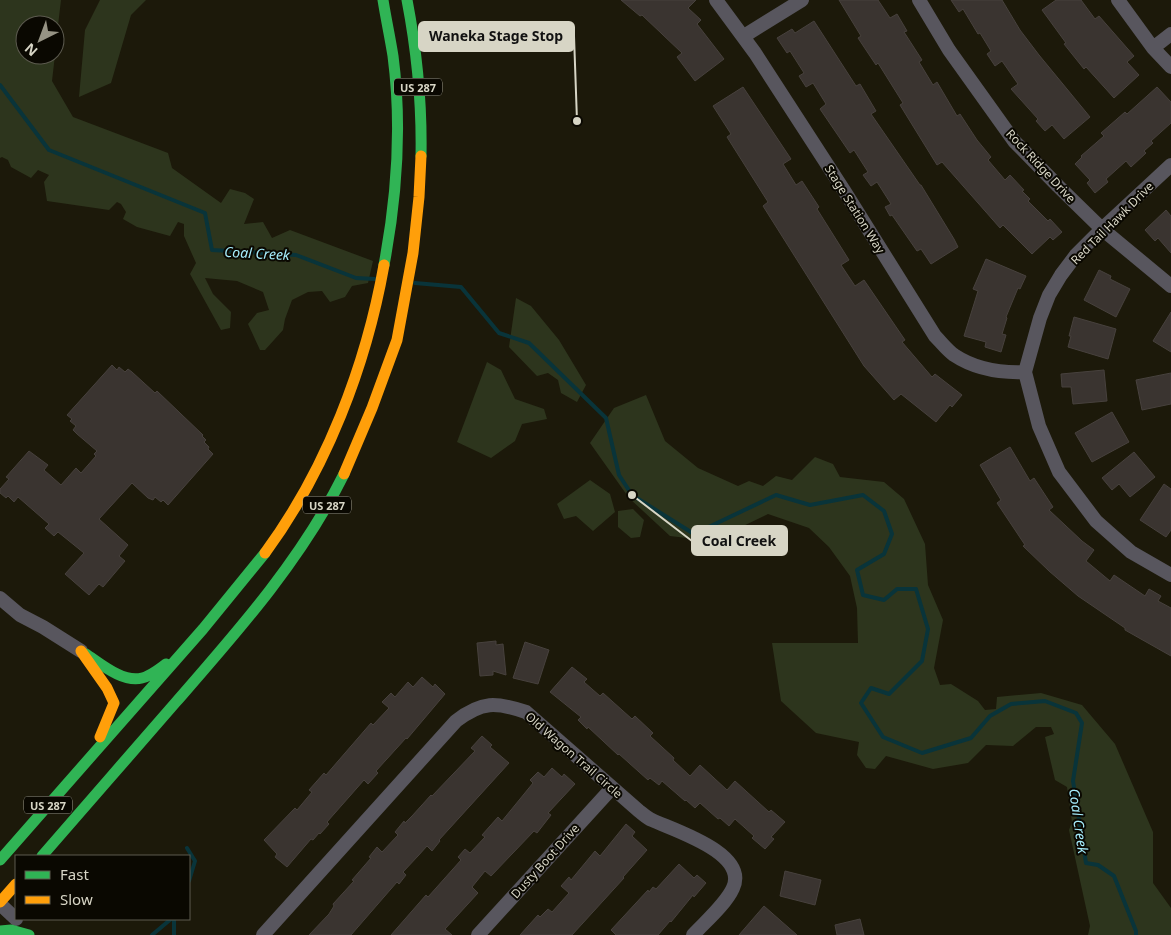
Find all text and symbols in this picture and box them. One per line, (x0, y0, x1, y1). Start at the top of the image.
north arrow (15, 15, 65, 65)
callout: Waneka Stage Stop (419, 22, 574, 51)
text: Waneka Stage Stop (429, 26, 563, 45)
text: N (20, 39, 42, 61)
road number: US 287 (394, 78, 442, 95)
street label: Rock Ridge Drive (1002, 125, 1080, 207)
street label: Stage Station Way (821, 161, 890, 257)
street label: Red Tail Hawk Drive (1067, 178, 1157, 268)
water label: Coal Creek (224, 242, 291, 264)
road number: US 287 (303, 496, 351, 514)
callout: Coal Creek (692, 526, 787, 555)
text: Coal Creek (702, 531, 776, 550)
street label: Old Wagon Trail Circle (522, 708, 626, 802)
water label: Coal Creek (1065, 787, 1093, 856)
road number: US 287 (24, 796, 72, 814)
street label: Dusty Boot Drive (507, 820, 583, 902)
legend (15, 855, 190, 920)
text: Fast (60, 864, 89, 884)
text: Slow (60, 889, 93, 909)

